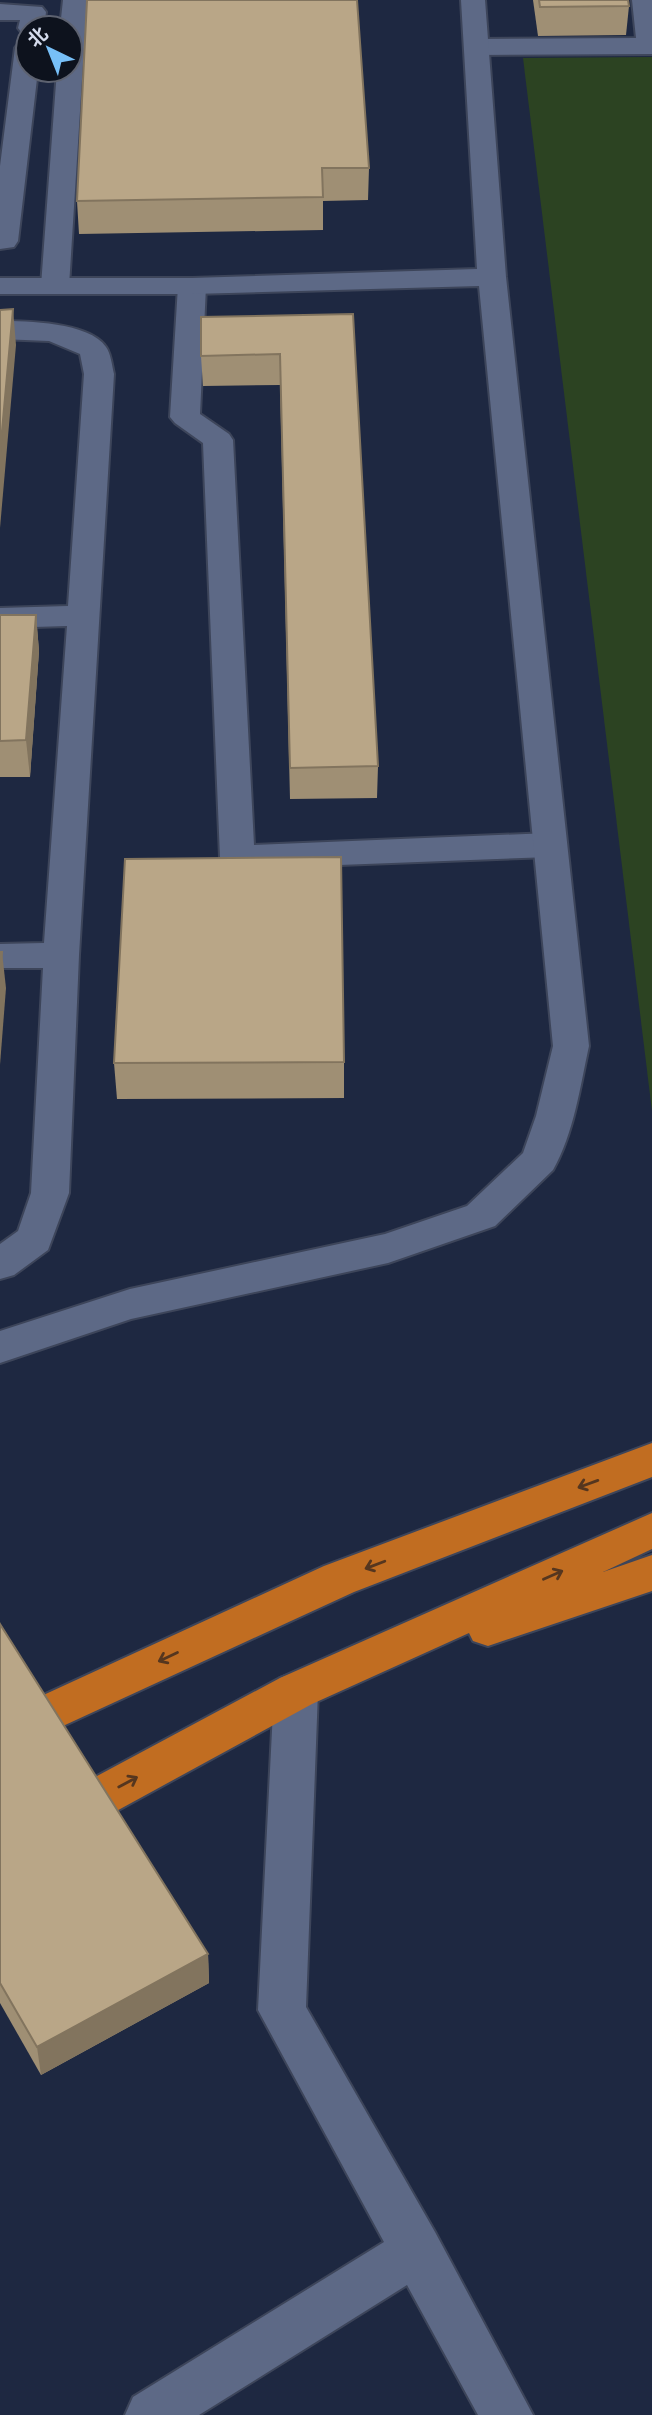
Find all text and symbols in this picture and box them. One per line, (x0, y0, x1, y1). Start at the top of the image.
north arrow (14, 14, 84, 84)
text: 北 (22, 21, 54, 53)
one-way arrow (577, 1478, 599, 1491)
one-way arrow (365, 1560, 387, 1572)
one-way arrow (542, 1567, 563, 1580)
one-way arrow (157, 1651, 179, 1664)
one-way arrow (117, 1775, 138, 1788)

